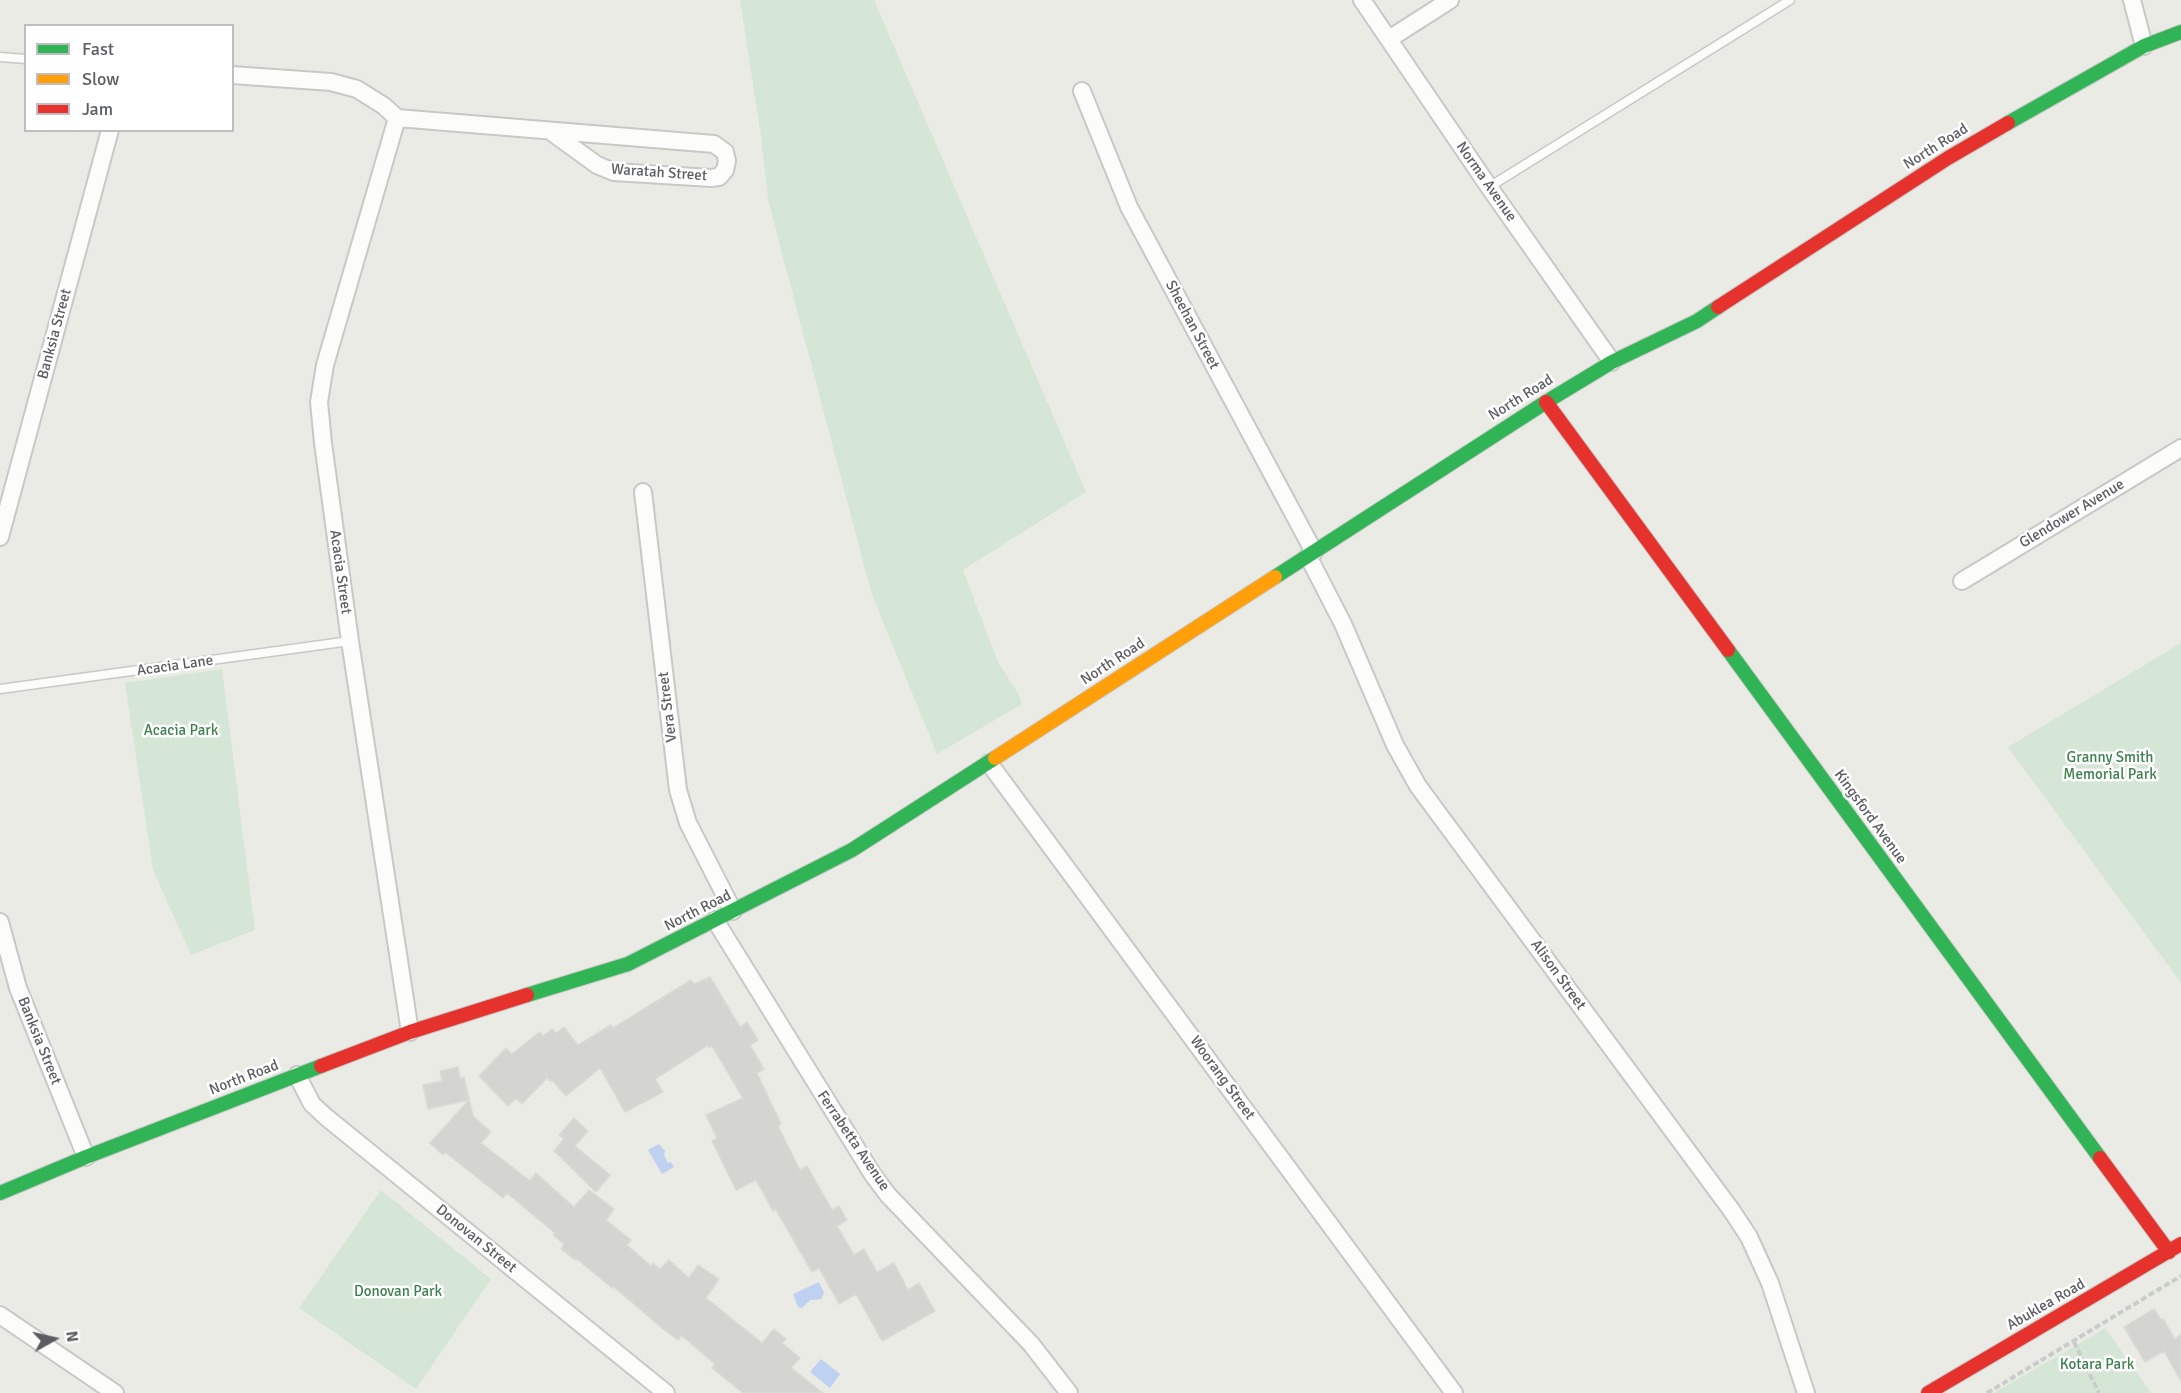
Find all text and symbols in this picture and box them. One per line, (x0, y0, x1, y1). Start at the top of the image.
legend (24, 24, 234, 132)
text: Fast (82, 38, 114, 60)
text: Slow (82, 68, 119, 90)
text: Jam (82, 98, 113, 120)
street label: North Road (1900, 120, 1972, 174)
street label: Norma Avenue (1452, 139, 1520, 225)
street label: Waratah Street (610, 161, 708, 185)
street label: Sheehan Street (1161, 278, 1223, 372)
street label: Banksia Street (34, 287, 76, 381)
street label: North Road (1485, 371, 1557, 425)
street label: Glendower Avenue (2016, 476, 2128, 552)
street label: Acacia Street (325, 529, 355, 615)
street label: North Road (1078, 635, 1148, 689)
street label: Acacia Lane (136, 652, 214, 680)
street label: Vera Street (655, 671, 681, 743)
park label: Acacia Park (144, 722, 218, 740)
park label: Granny Smith Memorial Park (2063, 749, 2157, 784)
street label: Kingsford Avenue (1830, 766, 1910, 868)
street label: North Road (662, 886, 734, 936)
street label: Alison Street (1527, 936, 1589, 1014)
street label: Banksia Street (13, 995, 65, 1087)
street label: Woorang Street (1186, 1033, 1258, 1123)
street label: North Road (207, 1057, 281, 1099)
street label: Ferrabetta Avenue (813, 1087, 893, 1195)
street label: Donovan Street (432, 1201, 520, 1277)
street label: Abuklea Road (2004, 1275, 2088, 1335)
park label: Donovan Park (354, 1283, 442, 1301)
north arrow (24, 1309, 84, 1369)
text: N (61, 1330, 83, 1343)
park label: Kotara Park (2060, 1356, 2134, 1374)

